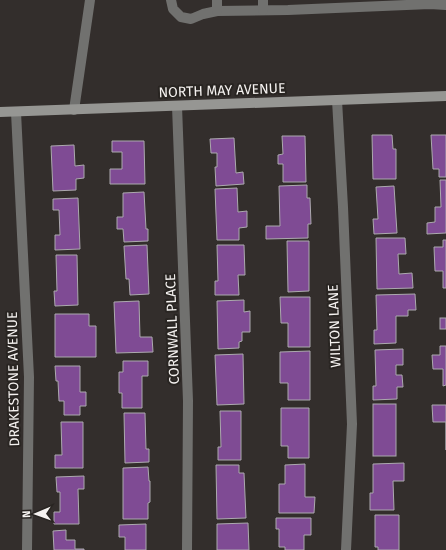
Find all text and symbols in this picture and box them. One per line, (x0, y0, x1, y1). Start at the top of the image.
street label: NORTH MAY AVENUE (158, 80, 286, 101)
street label: CORNWALL PLACE (162, 273, 183, 385)
street label: WILTON LANE (325, 284, 344, 368)
street label: DRAKESTONE AVENUE (4, 311, 23, 447)
north arrow (16, 494, 56, 534)
text: N (20, 510, 33, 518)

